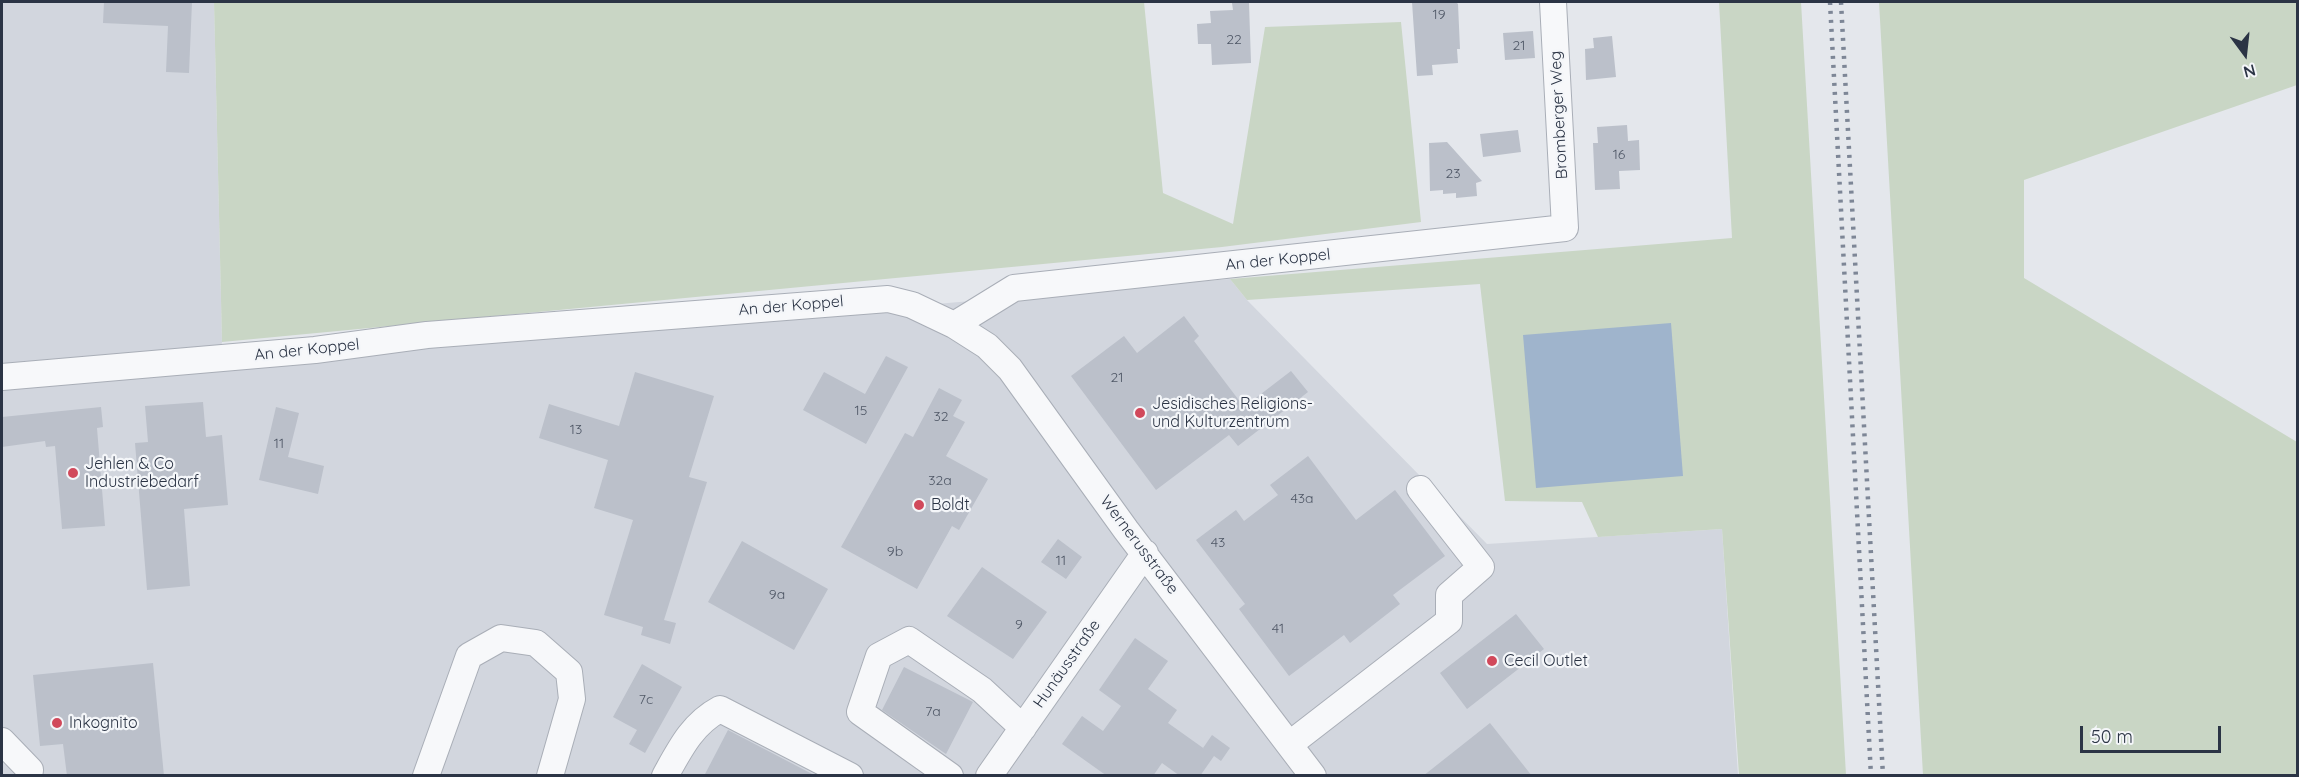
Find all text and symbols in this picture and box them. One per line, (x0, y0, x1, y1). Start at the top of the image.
house number: 19 (1433, 7, 1445, 23)
north arrow (2215, 24, 2275, 84)
house number: 22 (1226, 32, 1242, 48)
house number: 21 (1513, 38, 1525, 54)
street label: Bromberger Weg (1546, 50, 1572, 180)
text: N (2241, 60, 2258, 83)
house number: 16 (1613, 147, 1625, 163)
house number: 23 (1445, 166, 1461, 182)
street label: An der Koppel (1225, 245, 1331, 275)
street label: An der Koppel (738, 292, 844, 320)
street label: An der Koppel (254, 335, 360, 365)
house number: 21 (1111, 370, 1123, 386)
place label: Jesidisches Religions- und Kulturzentrum (1152, 394, 1313, 432)
house number: 15 (855, 403, 867, 419)
marker: Jesidisches Religions- und Kulturzentrum (1133, 406, 1147, 420)
house number: 32 (933, 409, 949, 425)
house number: 13 (570, 422, 582, 438)
house number: 11 (274, 436, 284, 452)
place label: Jehlen & Co Industriebedarf (85, 454, 199, 492)
marker: Jehlen & Co Industriebedarf (66, 466, 80, 480)
house number: 32a (928, 473, 952, 489)
house number: 43a (1290, 491, 1314, 507)
street label: Wernerusstraße (1096, 492, 1182, 598)
place label: Boldt (931, 495, 970, 515)
marker: Boldt (912, 498, 926, 512)
house number: 43 (1211, 535, 1225, 551)
house number: 9b (887, 544, 903, 560)
house number: 11 (1056, 553, 1066, 569)
house number: 9a (769, 587, 785, 603)
street label: Hunäusstraße (1029, 616, 1105, 712)
house number: 9 (1015, 617, 1023, 633)
house number: 41 (1272, 621, 1284, 637)
place label: Cecil Outlet (1504, 651, 1588, 671)
marker: Cecil Outlet (1485, 654, 1499, 668)
house number: 7c (639, 692, 653, 708)
house number: 7a (925, 704, 941, 720)
place label: Inkognito (69, 713, 138, 733)
scale bar (2083, 714, 2224, 752)
marker: Inkognito (50, 716, 64, 730)
text: 50 m (2091, 725, 2133, 748)

